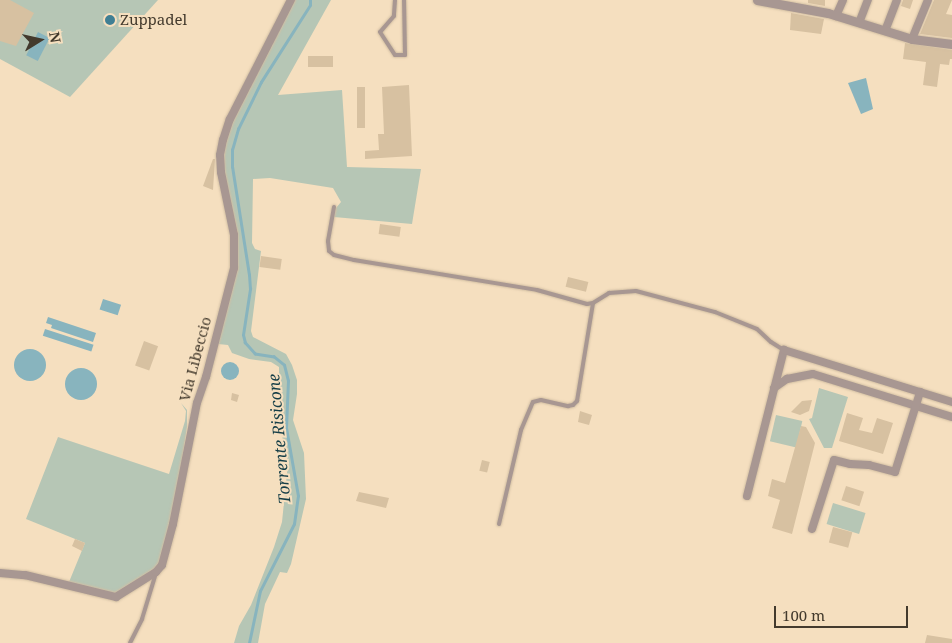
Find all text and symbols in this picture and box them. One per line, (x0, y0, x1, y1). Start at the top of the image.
place label: Zuppadel (120, 11, 187, 29)
marker: Zuppadel (104, 14, 116, 26)
north arrow (15, 15, 65, 65)
text: N (45, 30, 66, 44)
street label: Via Libeccio (175, 315, 215, 403)
water label: Torrente Risicone (264, 373, 294, 505)
scale bar (777, 596, 911, 628)
text: 100 m (782, 605, 825, 625)

